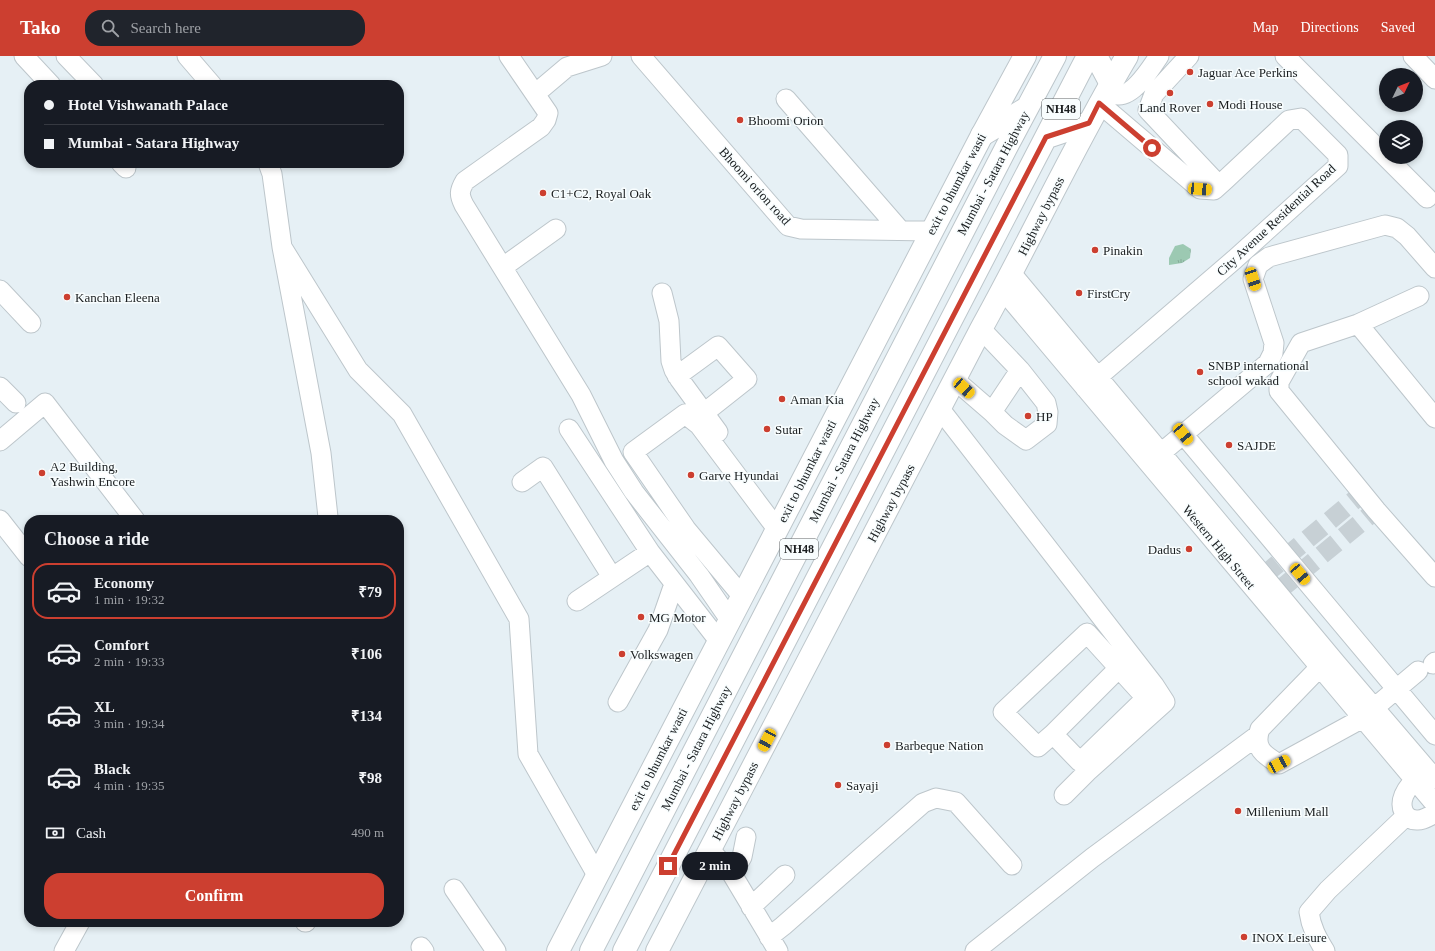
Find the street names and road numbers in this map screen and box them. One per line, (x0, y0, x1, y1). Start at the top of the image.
road number: NH48 (1042, 99, 1080, 119)
street label: Mumbai - Satara Highway (954, 108, 1032, 238)
street label: exit to bhumkar wasti (923, 130, 989, 237)
street label: Bhoomi orion road (716, 144, 794, 228)
street label: City Avenue Residential Road (1214, 161, 1339, 279)
street label: Highway bypass (1015, 174, 1067, 258)
street label: Mumbai - Satara Highway (806, 395, 882, 525)
street label: exit to bhumkar wasti (775, 417, 840, 525)
street label: Highway bypass (864, 461, 918, 545)
street label: Western High Street (1179, 502, 1259, 592)
road number: NH48 (780, 539, 818, 559)
street label: Mumbai - Satara Highway (658, 683, 734, 813)
street label: exit to bhumkar wasti (626, 705, 691, 813)
street label: Highway bypass (709, 759, 761, 843)

